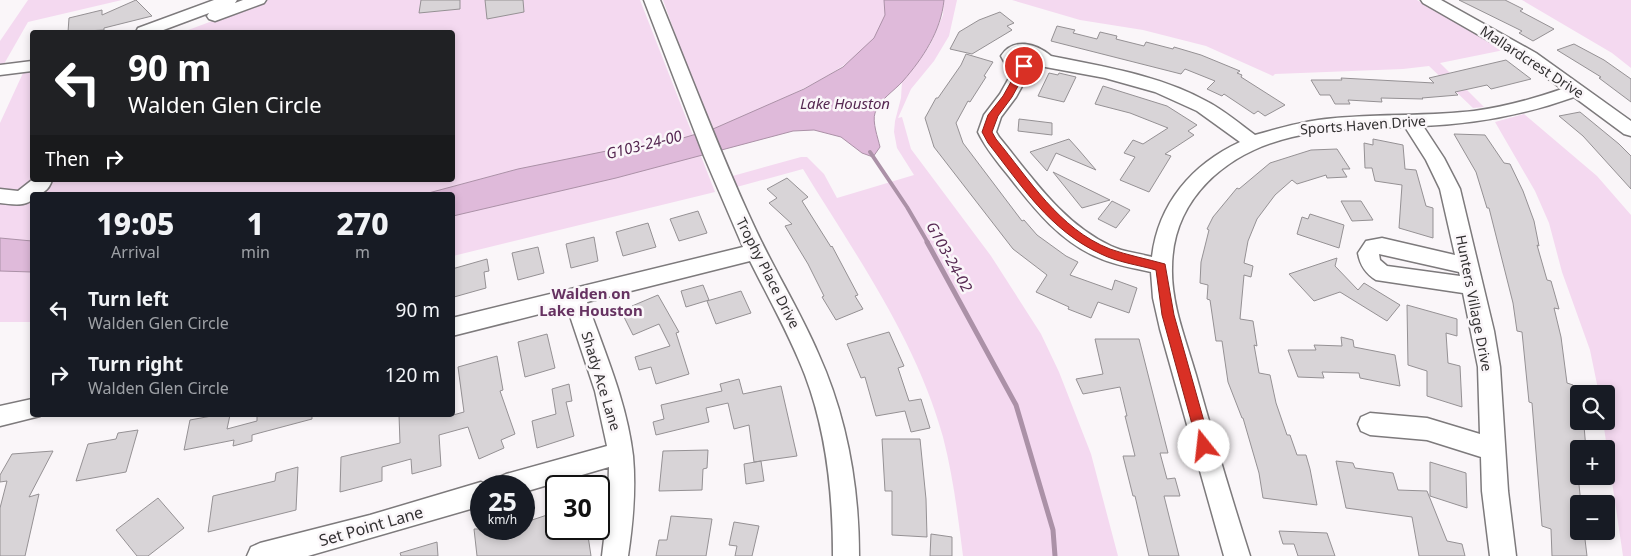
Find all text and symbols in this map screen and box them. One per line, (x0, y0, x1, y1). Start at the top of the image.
street label: Mallardcrest Drive (1477, 21, 1588, 102)
text: 90 m (128, 44, 211, 91)
pin (1003, 45, 1045, 87)
icon: left (45, 50, 110, 115)
icon: arrive (1010, 52, 1038, 80)
text: Walden Glen Circle (128, 89, 322, 119)
water label: Lake Houston (800, 93, 890, 113)
street label: Sports Haven Drive (1299, 111, 1427, 138)
water label: G103-24-00 (604, 125, 684, 163)
icon: right (100, 145, 128, 173)
text: Then (45, 146, 90, 172)
text: 19:05 (97, 203, 174, 244)
text: 1 (247, 203, 264, 244)
text: 270 (336, 203, 388, 244)
street label: Trophy Place Drive (732, 214, 805, 331)
water label: G103-24-02 (922, 218, 977, 295)
street label: Hunters Village Drive (1452, 233, 1497, 373)
text: Arrival (111, 241, 160, 263)
text: min (241, 241, 270, 263)
text: m (355, 241, 370, 263)
district label: Walden on Lake Houston (539, 283, 643, 320)
text: Turn left (88, 286, 169, 312)
icon: left (45, 296, 73, 324)
text: 90 m (396, 297, 440, 323)
text: Walden Glen Circle (88, 312, 229, 334)
street label: Shady Ace Lane (577, 329, 626, 433)
text: Turn right (88, 351, 183, 377)
icon: right (45, 361, 73, 389)
text: 120 m (385, 362, 440, 388)
text: Walden Glen Circle (88, 377, 229, 399)
map controls (1570, 385, 1615, 540)
button: search (1570, 385, 1615, 430)
position arrow (1177, 419, 1229, 471)
button: + (1570, 440, 1615, 485)
speed limit sign: 30 (545, 475, 610, 540)
text: 25 (488, 484, 517, 518)
button: − (1570, 495, 1615, 540)
street label: Set Point Lane (316, 501, 426, 551)
text: km/h (488, 511, 517, 528)

